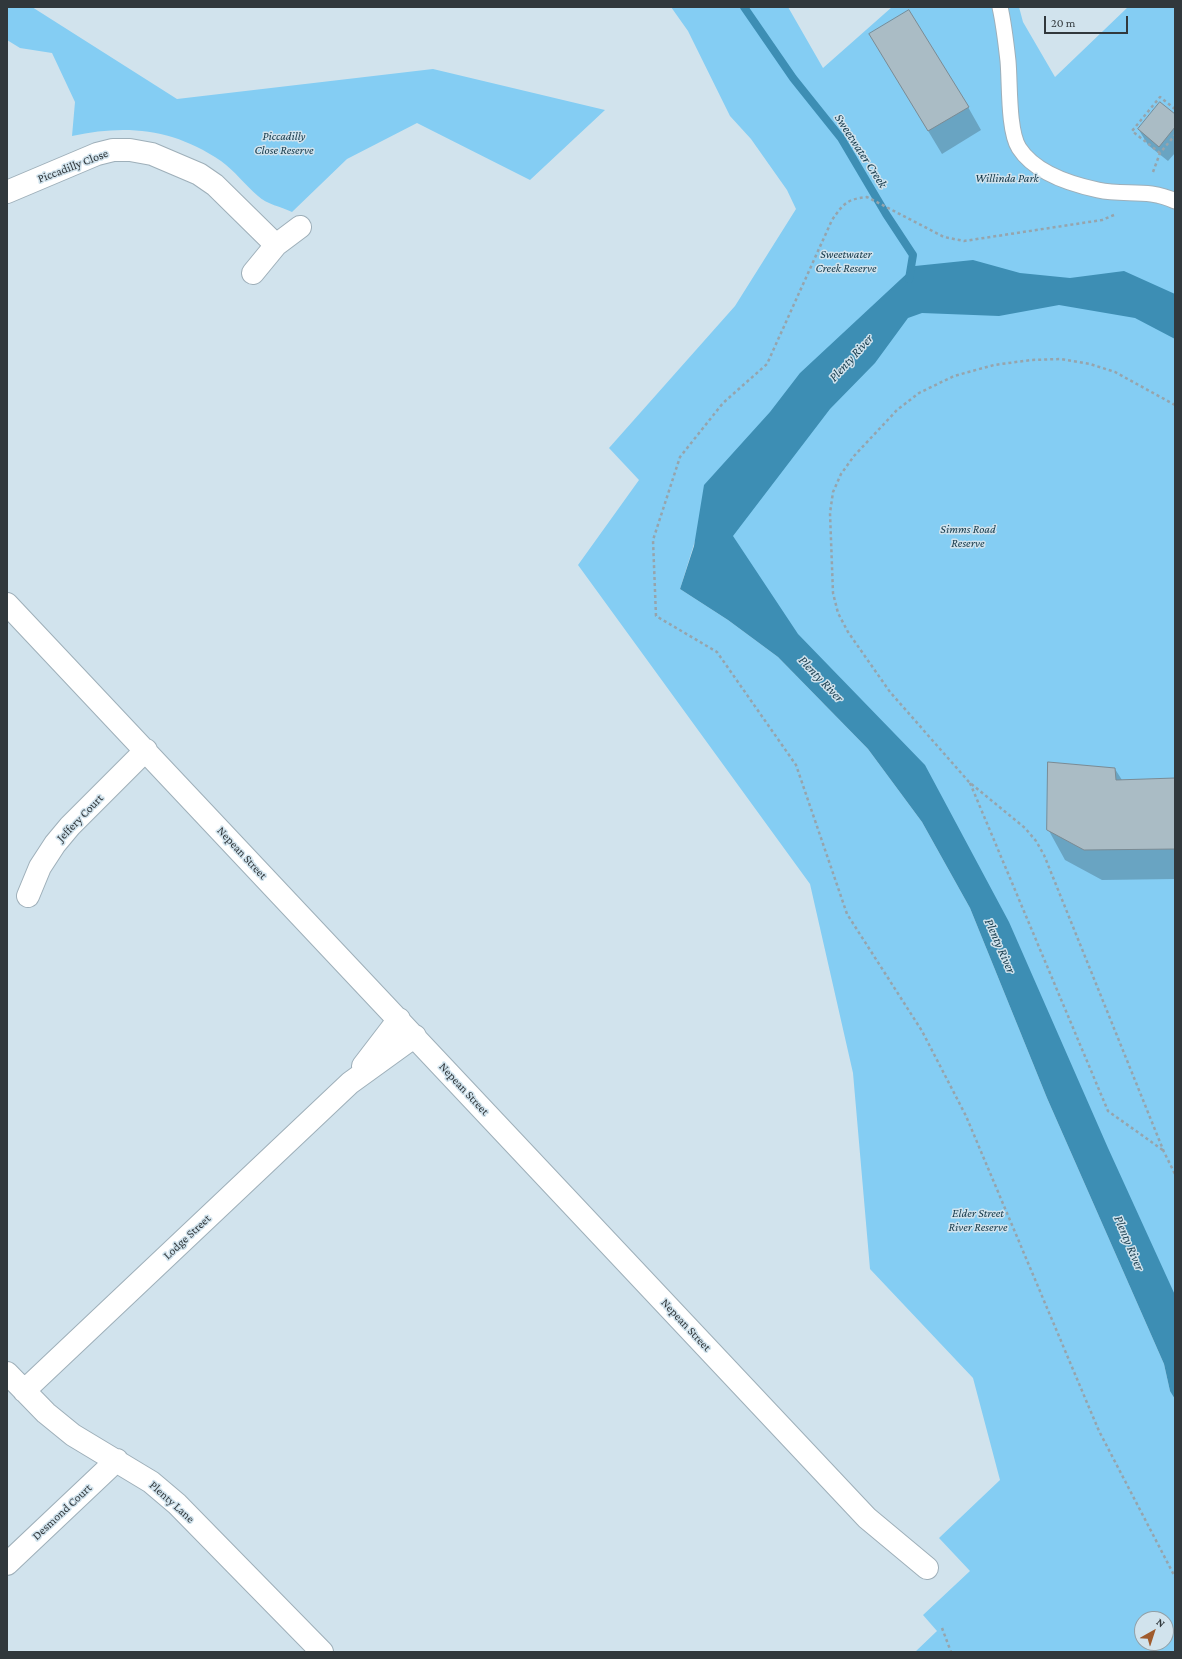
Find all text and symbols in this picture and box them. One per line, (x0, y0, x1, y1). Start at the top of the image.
scale bar (1046, 8, 1130, 34)
text: 20 m (1051, 16, 1075, 30)
water label: Sweetwater Creek (831, 111, 891, 191)
park label: Piccadilly Close Reserve (255, 129, 313, 157)
street label: Piccadilly Close (36, 146, 110, 186)
park label: Willinda Park (975, 171, 1039, 185)
park label: Sweetwater Creek Reserve (816, 247, 876, 275)
water label: Plenty River (826, 331, 876, 385)
park label: Simms Road Reserve (940, 522, 996, 550)
water label: Plenty River (795, 653, 847, 705)
street label: Jeffery Court (54, 791, 106, 845)
street label: Nepean Street (214, 824, 270, 882)
water label: Plenty River (981, 916, 1019, 976)
street label: Nepean Street (436, 1060, 492, 1118)
park label: Elder Street River Reserve (948, 1206, 1008, 1234)
street label: Lodge Street (160, 1211, 214, 1263)
water label: Plenty River (1110, 1213, 1148, 1273)
street label: Nepean Street (658, 1296, 714, 1354)
street label: Plenty Lane (146, 1478, 198, 1526)
street label: Desmond Court (29, 1481, 95, 1543)
north arrow (1134, 1611, 1174, 1651)
text: N (1154, 1615, 1168, 1629)

